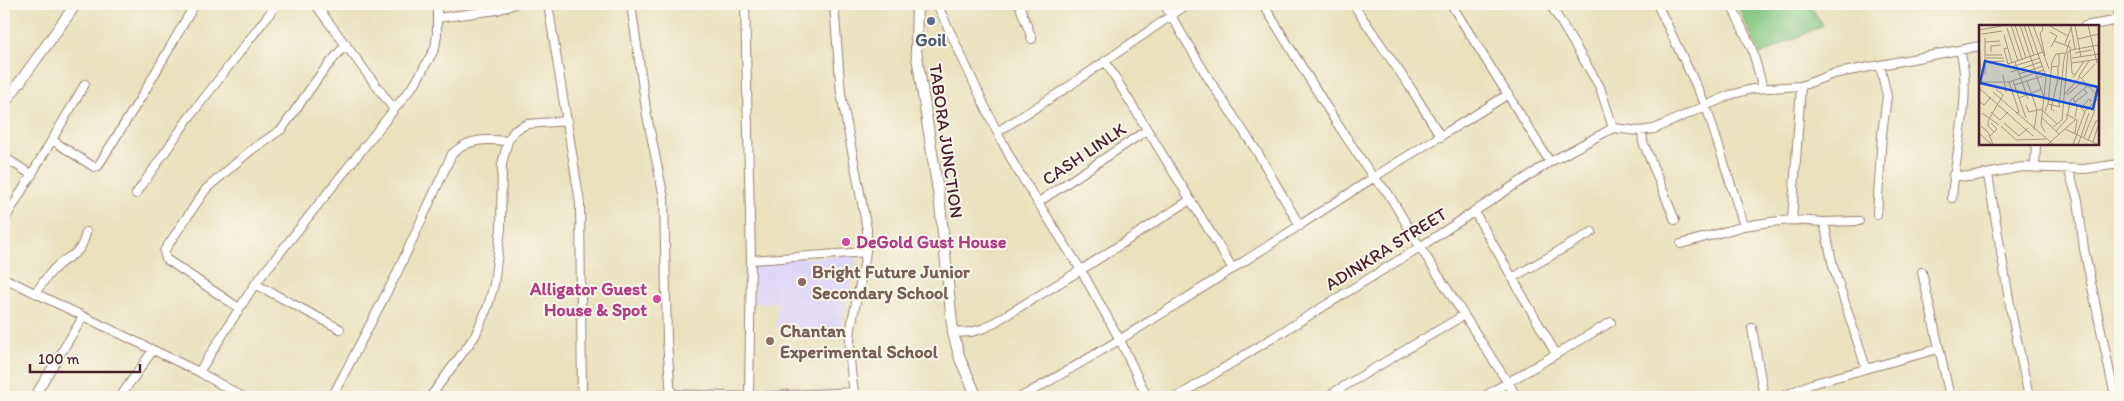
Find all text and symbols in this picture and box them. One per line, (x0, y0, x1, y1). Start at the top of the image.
marker: Goil (925, 15, 937, 27)
inset map (1979, 25, 2099, 145)
place label: Goil (915, 29, 948, 51)
street label: TABORA JUNCTION (924, 62, 968, 220)
street label: CASH LINLK (1038, 118, 1130, 190)
street label: ADINKRA STREET (1321, 203, 1451, 295)
place label: DeGold Gust House (856, 231, 1007, 253)
marker: DeGold Gust House (840, 236, 852, 248)
place label: Bright Future Junior Secondary School (812, 261, 971, 304)
marker: Bright Future Junior Secondary School (796, 276, 808, 288)
place label: Alligator Guest House & Spot (529, 278, 647, 321)
marker: Alligator Guest House & Spot (651, 293, 663, 305)
place label: Chantan Experimental School (780, 320, 939, 363)
marker: Chantan Experimental School (764, 335, 776, 347)
scale bar (30, 341, 140, 373)
text: 100 m (38, 350, 80, 368)

